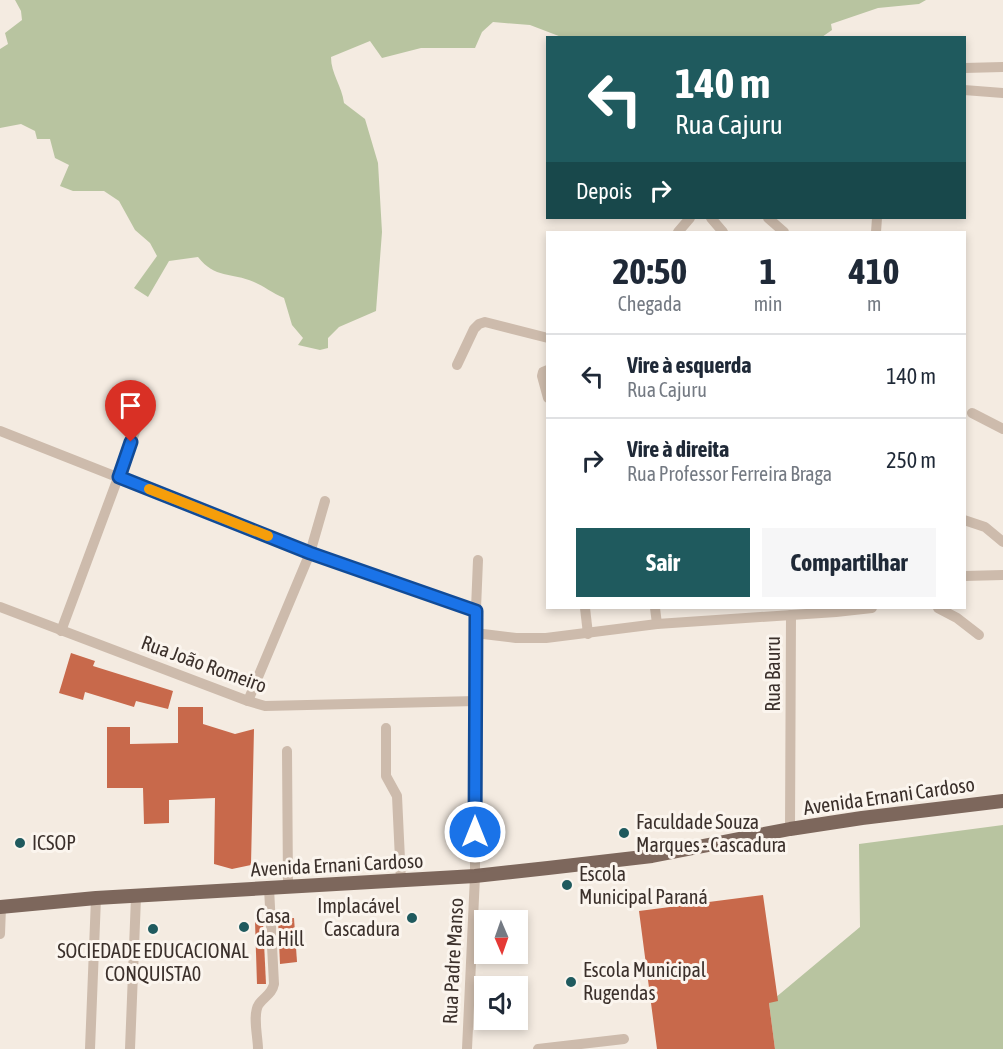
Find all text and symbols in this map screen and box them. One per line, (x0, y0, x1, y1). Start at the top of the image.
text: 140 m (675, 59, 770, 107)
icon: left (576, 60, 654, 138)
text: Rua Cajuru (675, 109, 783, 140)
icon: right (644, 174, 677, 207)
text: Depois (576, 178, 632, 204)
text: 20:50 (612, 250, 687, 292)
text: 1 (760, 250, 776, 292)
text: 410 (849, 250, 900, 292)
text: Chegada (618, 292, 682, 315)
text: min (754, 292, 782, 315)
text: m (867, 292, 881, 315)
text: Vire à esquerda (627, 352, 752, 378)
icon: left (576, 360, 609, 393)
text: 140 m (886, 363, 936, 389)
text: Rua Cajuru (627, 378, 707, 401)
pin (105, 380, 156, 442)
icon: arrive (114, 389, 147, 422)
text: Vire à direita (627, 436, 729, 462)
icon: right (576, 444, 609, 477)
text: 250 m (886, 447, 936, 473)
text: Rua Professor Ferreira Braga (627, 462, 832, 485)
button: Sair (576, 528, 750, 597)
button: Compartilhar (762, 528, 936, 597)
street label: Rua João Romeiro (138, 630, 270, 697)
street label: Rua Bauru (761, 636, 784, 712)
street label: Avenida Ernani Cardoso (802, 772, 976, 819)
position arrow (443, 800, 507, 864)
place label: Faculdade Souza Marques - Cascadura (636, 810, 786, 856)
marker: Faculdade Souza Marques - Cascadura (617, 826, 631, 840)
place label: ICSOP (32, 831, 76, 854)
marker: ICSOP (13, 836, 27, 850)
street label: Avenida Ernani Cardoso (250, 848, 424, 881)
place label: Escola Municipal Paraná (579, 862, 708, 908)
marker: Escola Municipal Paraná (560, 878, 574, 892)
place label: Implacável Cascadura (317, 894, 401, 940)
street label: Rua Padre Manso (438, 897, 467, 1025)
place label: Casa da Hill (256, 904, 305, 950)
north arrow (474, 910, 528, 964)
map controls (474, 910, 528, 1030)
marker: Implacável Cascadura (405, 911, 419, 925)
marker: Casa da Hill (237, 920, 251, 934)
marker: SOCIEDADE EDUCACIONAL CONQUISTA0 (146, 922, 160, 936)
place label: SOCIEDADE EDUCACIONAL CONQUISTA0 (57, 939, 249, 985)
place label: Escola Municipal Rugendas (583, 958, 707, 1004)
marker: Escola Municipal Rugendas (564, 975, 578, 989)
button: sound (474, 976, 528, 1030)

